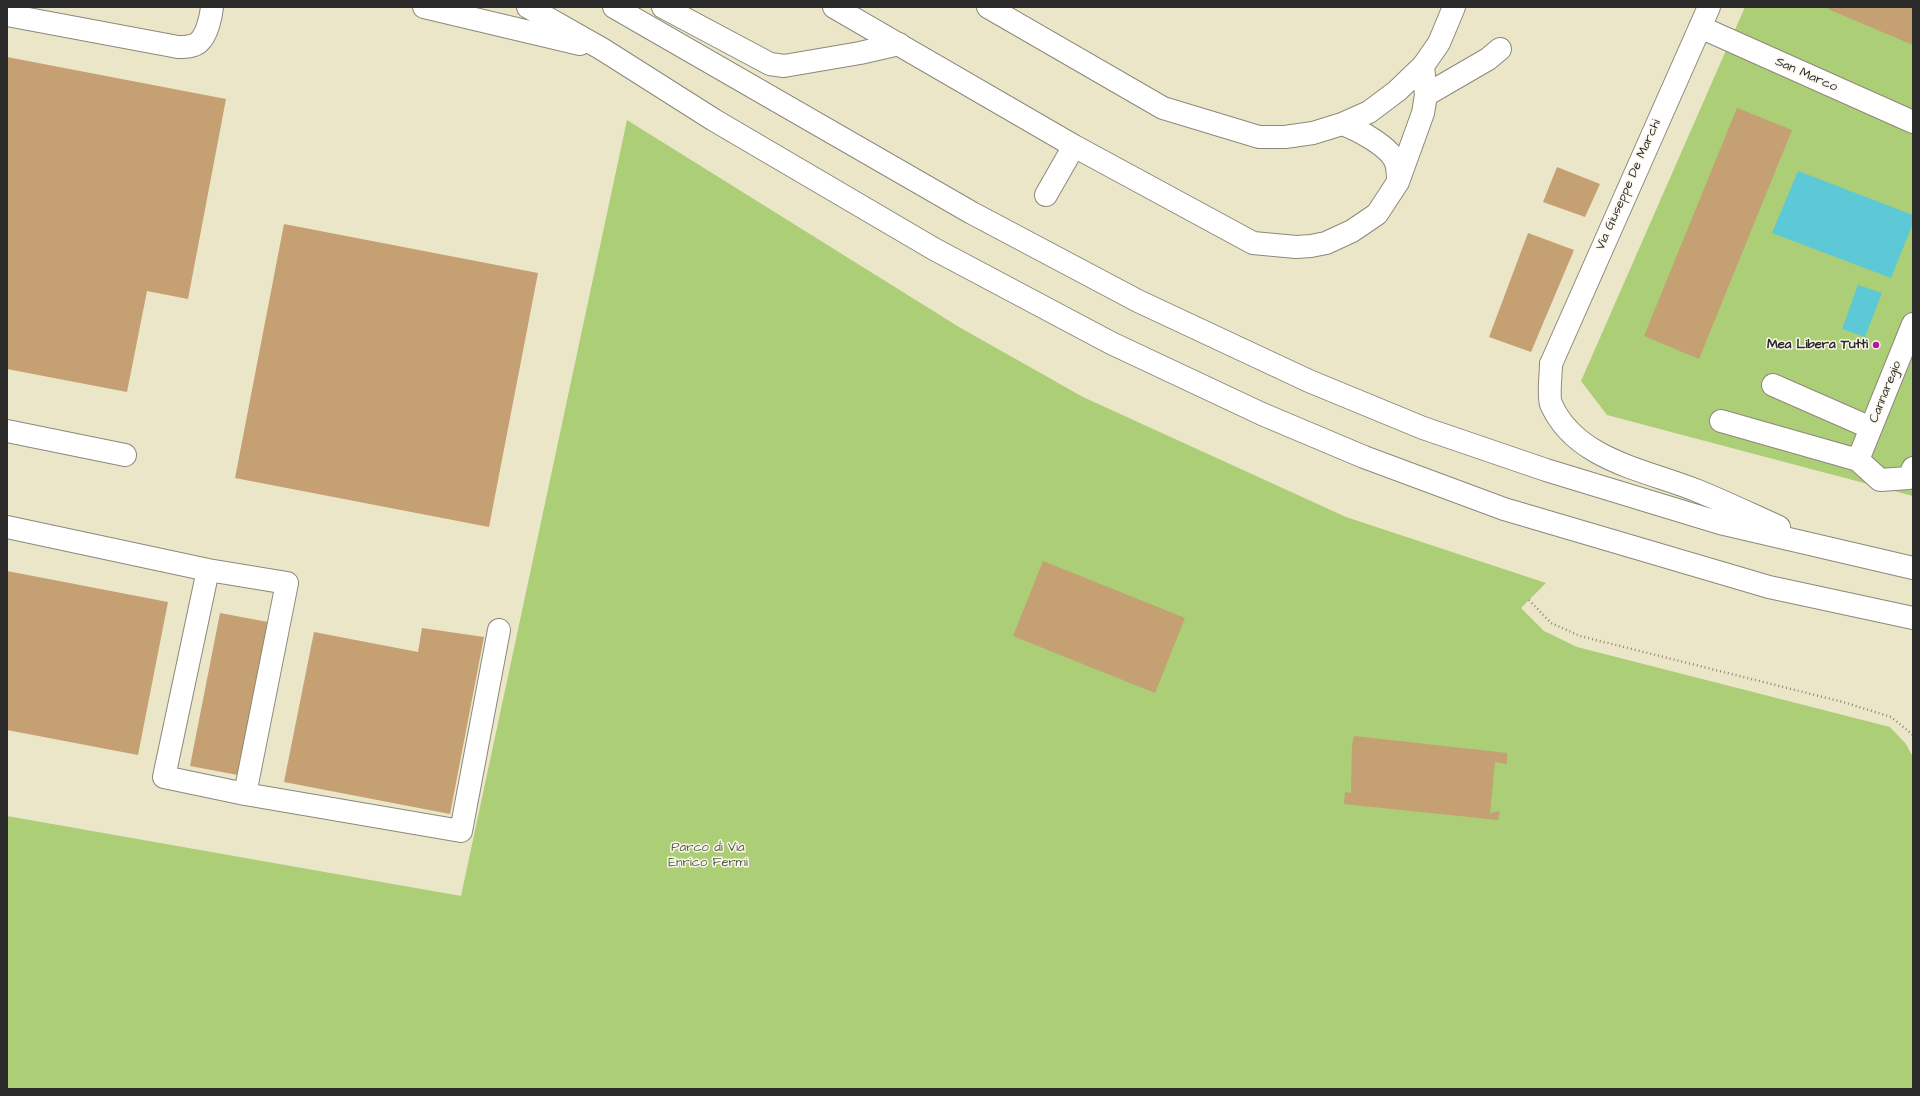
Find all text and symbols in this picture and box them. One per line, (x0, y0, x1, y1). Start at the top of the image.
street label: San Marco (1772, 54, 1840, 96)
street label: Via Giuseppe De Marchi (1593, 117, 1665, 253)
place label: Mea Libera Tutti (1767, 337, 1868, 353)
marker: Mea Libera Tutti (1871, 340, 1881, 350)
street label: Cannaregio (1866, 359, 1906, 425)
park label: Parco di Via Enrico Fermi (668, 840, 748, 871)

